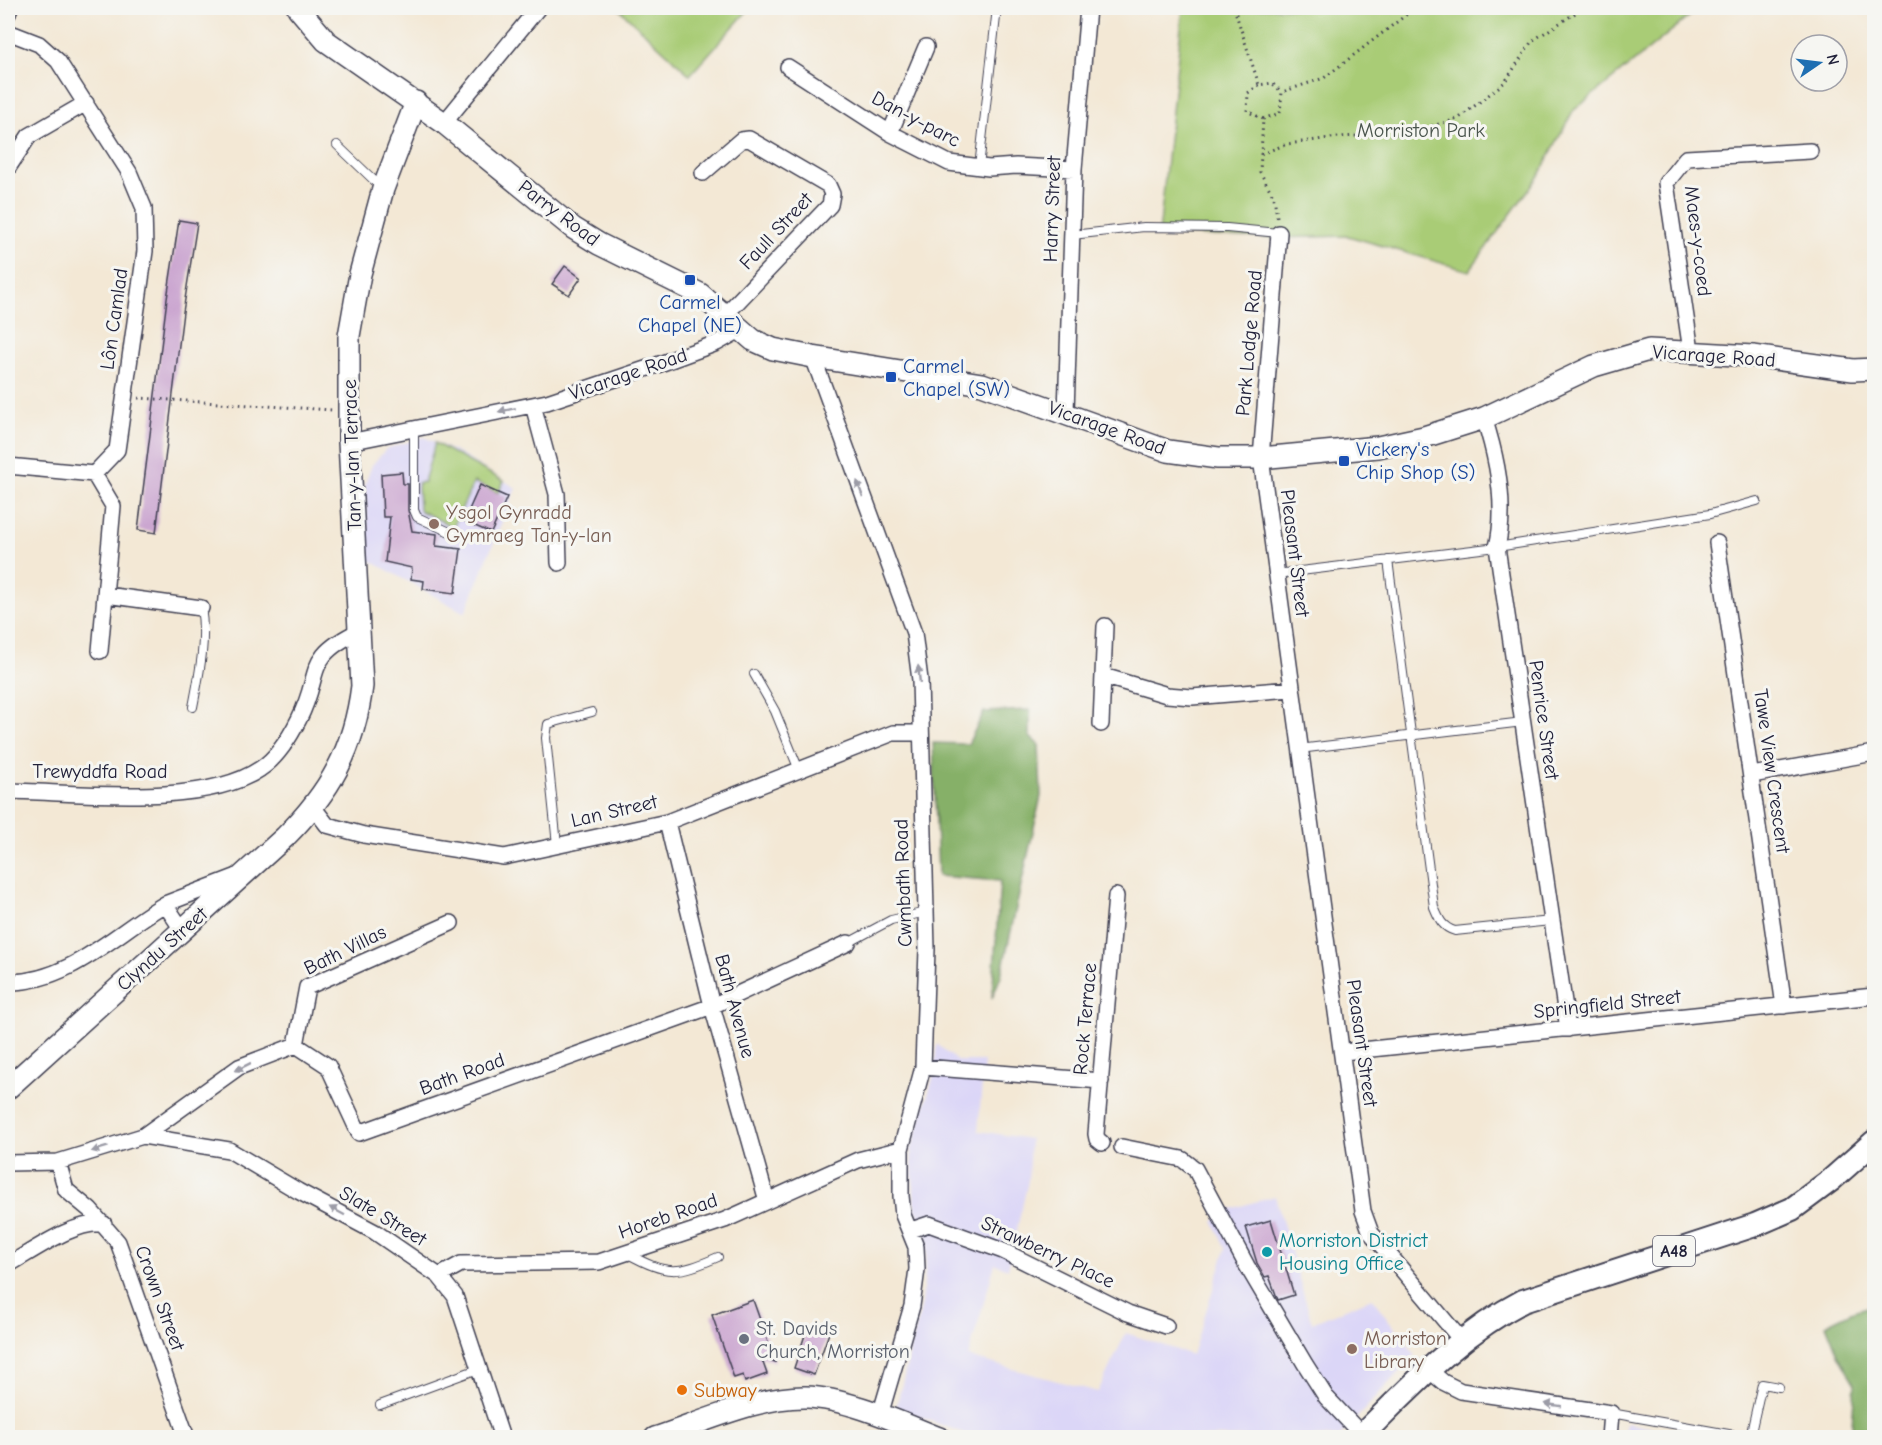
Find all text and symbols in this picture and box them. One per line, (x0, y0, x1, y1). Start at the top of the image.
north arrow (1789, 33, 1849, 93)
text: N (1823, 52, 1843, 67)
street label: Dan-y-parc (868, 86, 964, 152)
park label: Morriston Park (1357, 119, 1485, 142)
street label: Harry Street (1039, 154, 1065, 263)
street label: Parry Road (514, 175, 604, 251)
street label: Maes-y-coed (1680, 184, 1716, 298)
street label: Faull Street (735, 187, 818, 274)
street label: Lôn Camlad (95, 267, 133, 371)
street label: Park Lodge Road (1231, 269, 1267, 417)
marker: Carmel Chapel (NE) (683, 273, 697, 287)
place label: Carmel Chapel (NE) (638, 291, 742, 337)
street label: Vicarage Road (1652, 340, 1776, 372)
street label: Vicarage Road (566, 343, 690, 405)
place label: Carmel Chapel (SW) (903, 355, 1010, 401)
marker: Carmel Chapel (SW) (884, 370, 898, 384)
street label: Tan-y-lan Terrace (338, 379, 366, 531)
street label: Vicarage Road (1045, 396, 1169, 460)
one-way arrow (497, 406, 516, 415)
place label: Vickery's Chip Shop (S) (1356, 438, 1475, 484)
marker: Vickery's Chip Shop (S) (1337, 454, 1351, 468)
one-way arrow (855, 480, 865, 498)
street label: Pleasant Street (1276, 488, 1314, 619)
place label: Ysgol Gynradd Gymraeg Tan-y-lan (446, 501, 612, 547)
marker: Ysgol Gynradd Gymraeg Tan-y-lan (427, 517, 441, 531)
street label: Penrice Street (1524, 659, 1564, 782)
one-way arrow (914, 665, 923, 684)
street label: Tawe View Crescent (1749, 687, 1795, 856)
street label: Trewyddfa Road (32, 760, 168, 783)
street label: Lan Street (569, 790, 661, 832)
street label: Cwmbath Road (889, 819, 917, 947)
street label: Clyndu Street (112, 901, 213, 996)
street label: Bath Villas (300, 920, 390, 980)
street label: Bath Avenue (710, 951, 760, 1061)
street label: Rock Terrace (1069, 962, 1101, 1076)
street label: Pleasant Street (1342, 978, 1382, 1109)
street label: Springfield Street (1532, 985, 1683, 1023)
street label: Bath Road (416, 1048, 508, 1100)
one-way arrow (234, 1062, 251, 1072)
one-way arrow (91, 1145, 109, 1154)
street label: Slate Street (335, 1181, 432, 1252)
street label: Horeb Road (615, 1188, 721, 1244)
one-way arrow (328, 1206, 345, 1216)
street label: Strawberry Place (978, 1211, 1118, 1293)
place label: Morriston District Housing Office (1279, 1229, 1429, 1275)
road number: A48 (1653, 1236, 1695, 1266)
street label: Crown Street (130, 1242, 190, 1355)
marker: Morriston District Housing Office (1260, 1245, 1274, 1259)
place label: St. Davids Church, Morriston (756, 1317, 910, 1363)
place label: Morriston Library (1364, 1327, 1447, 1373)
marker: St. Davids Church, Morriston (737, 1332, 751, 1346)
marker: Morriston Library (1345, 1342, 1359, 1356)
place label: Subway (694, 1379, 757, 1402)
marker: Subway (675, 1383, 689, 1397)
one-way arrow (1543, 1400, 1562, 1409)

